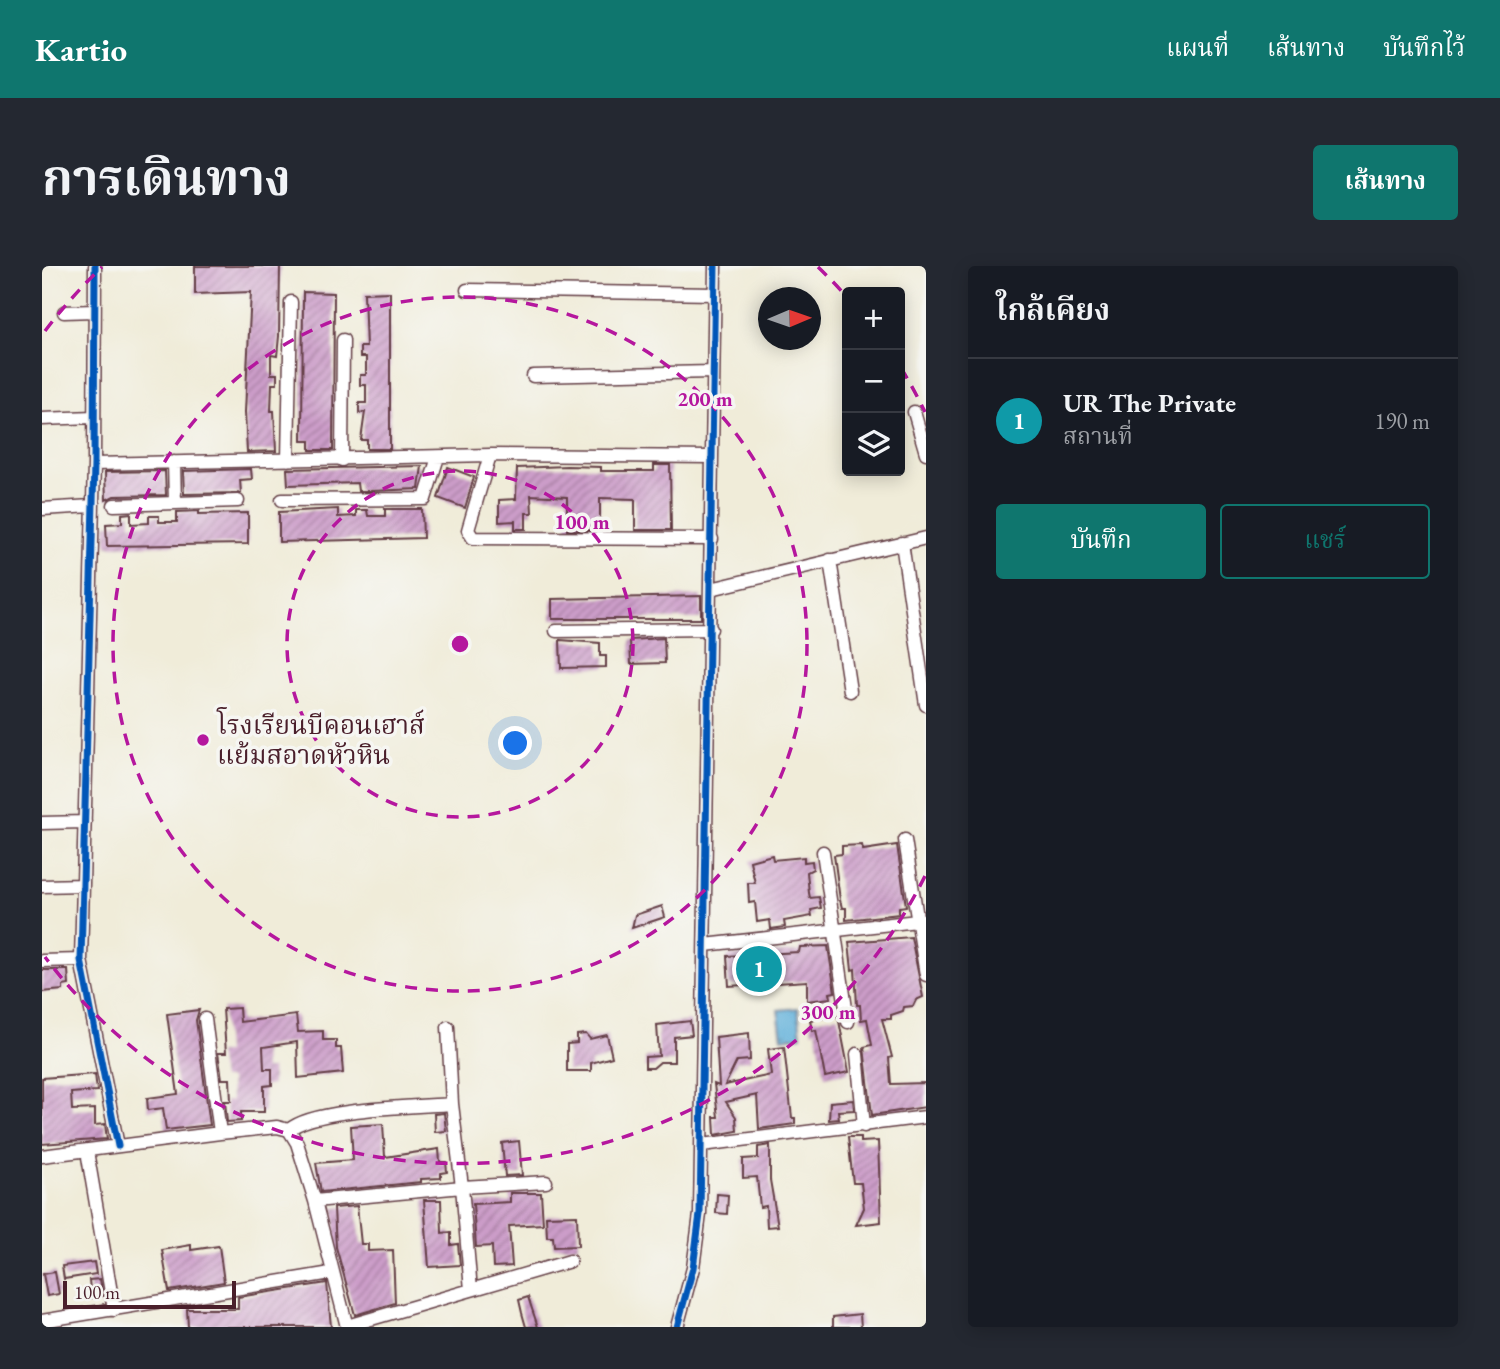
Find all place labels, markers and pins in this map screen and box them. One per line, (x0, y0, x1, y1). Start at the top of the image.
centre of rings (448, 632, 472, 656)
place label: โรงเรียนบีคอนเฮาส์ แย้มสอาดหัวหิน (216, 707, 425, 772)
marker: โรงเรียนบีคอนเฮาส์ แย้มสอาดหัวหิน (195, 732, 211, 748)
pin: 1 (736, 943, 782, 995)

